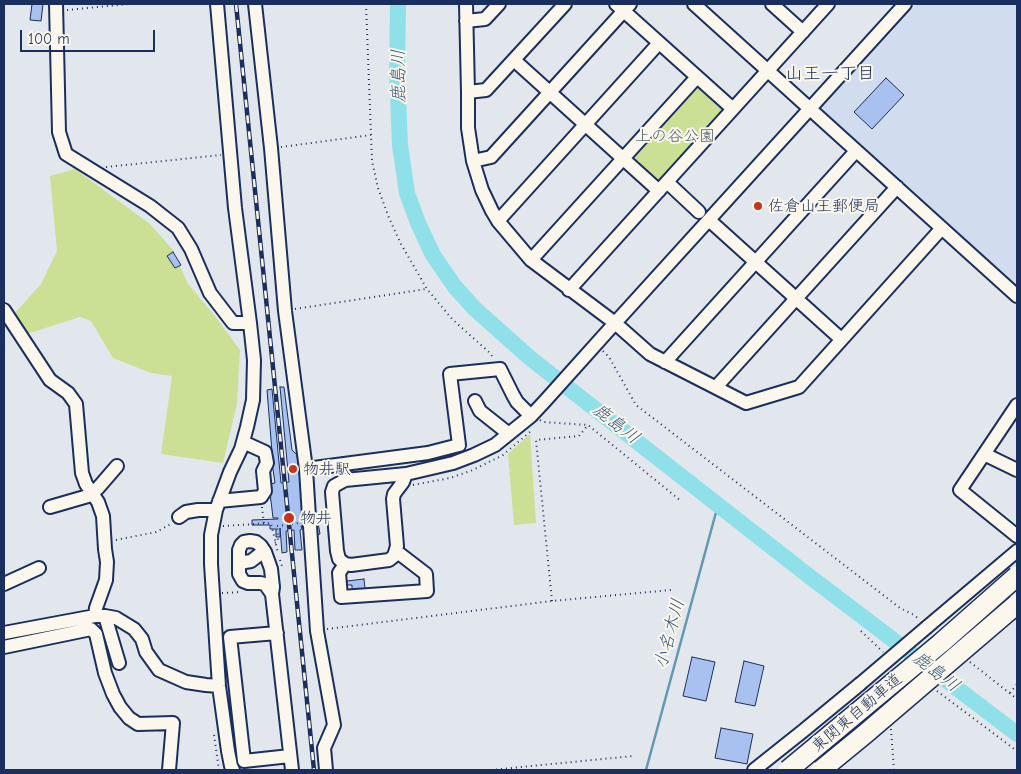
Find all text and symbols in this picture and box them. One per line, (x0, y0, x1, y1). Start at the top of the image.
scale bar (22, 20, 158, 52)
text: 100 m (28, 30, 70, 48)
water label: 鹿島川 (388, 49, 410, 103)
district label: 山王一丁目 (785, 63, 875, 85)
park label: 上の谷公園 (635, 126, 715, 146)
place label: 佐倉山王郵便局 (768, 196, 880, 216)
marker: 佐倉山王郵便局 (752, 200, 764, 212)
water label: 鹿島川 (588, 399, 644, 449)
place label: 物井駅 (303, 459, 351, 479)
marker: 物井駅 (287, 463, 299, 475)
place label: 物井 (300, 508, 332, 528)
marker: 物井 (282, 511, 296, 525)
water label: 小名木川 (650, 596, 690, 672)
water label: 鹿島川 (908, 647, 964, 697)
street label: 東関東自動車道 (808, 670, 906, 756)

